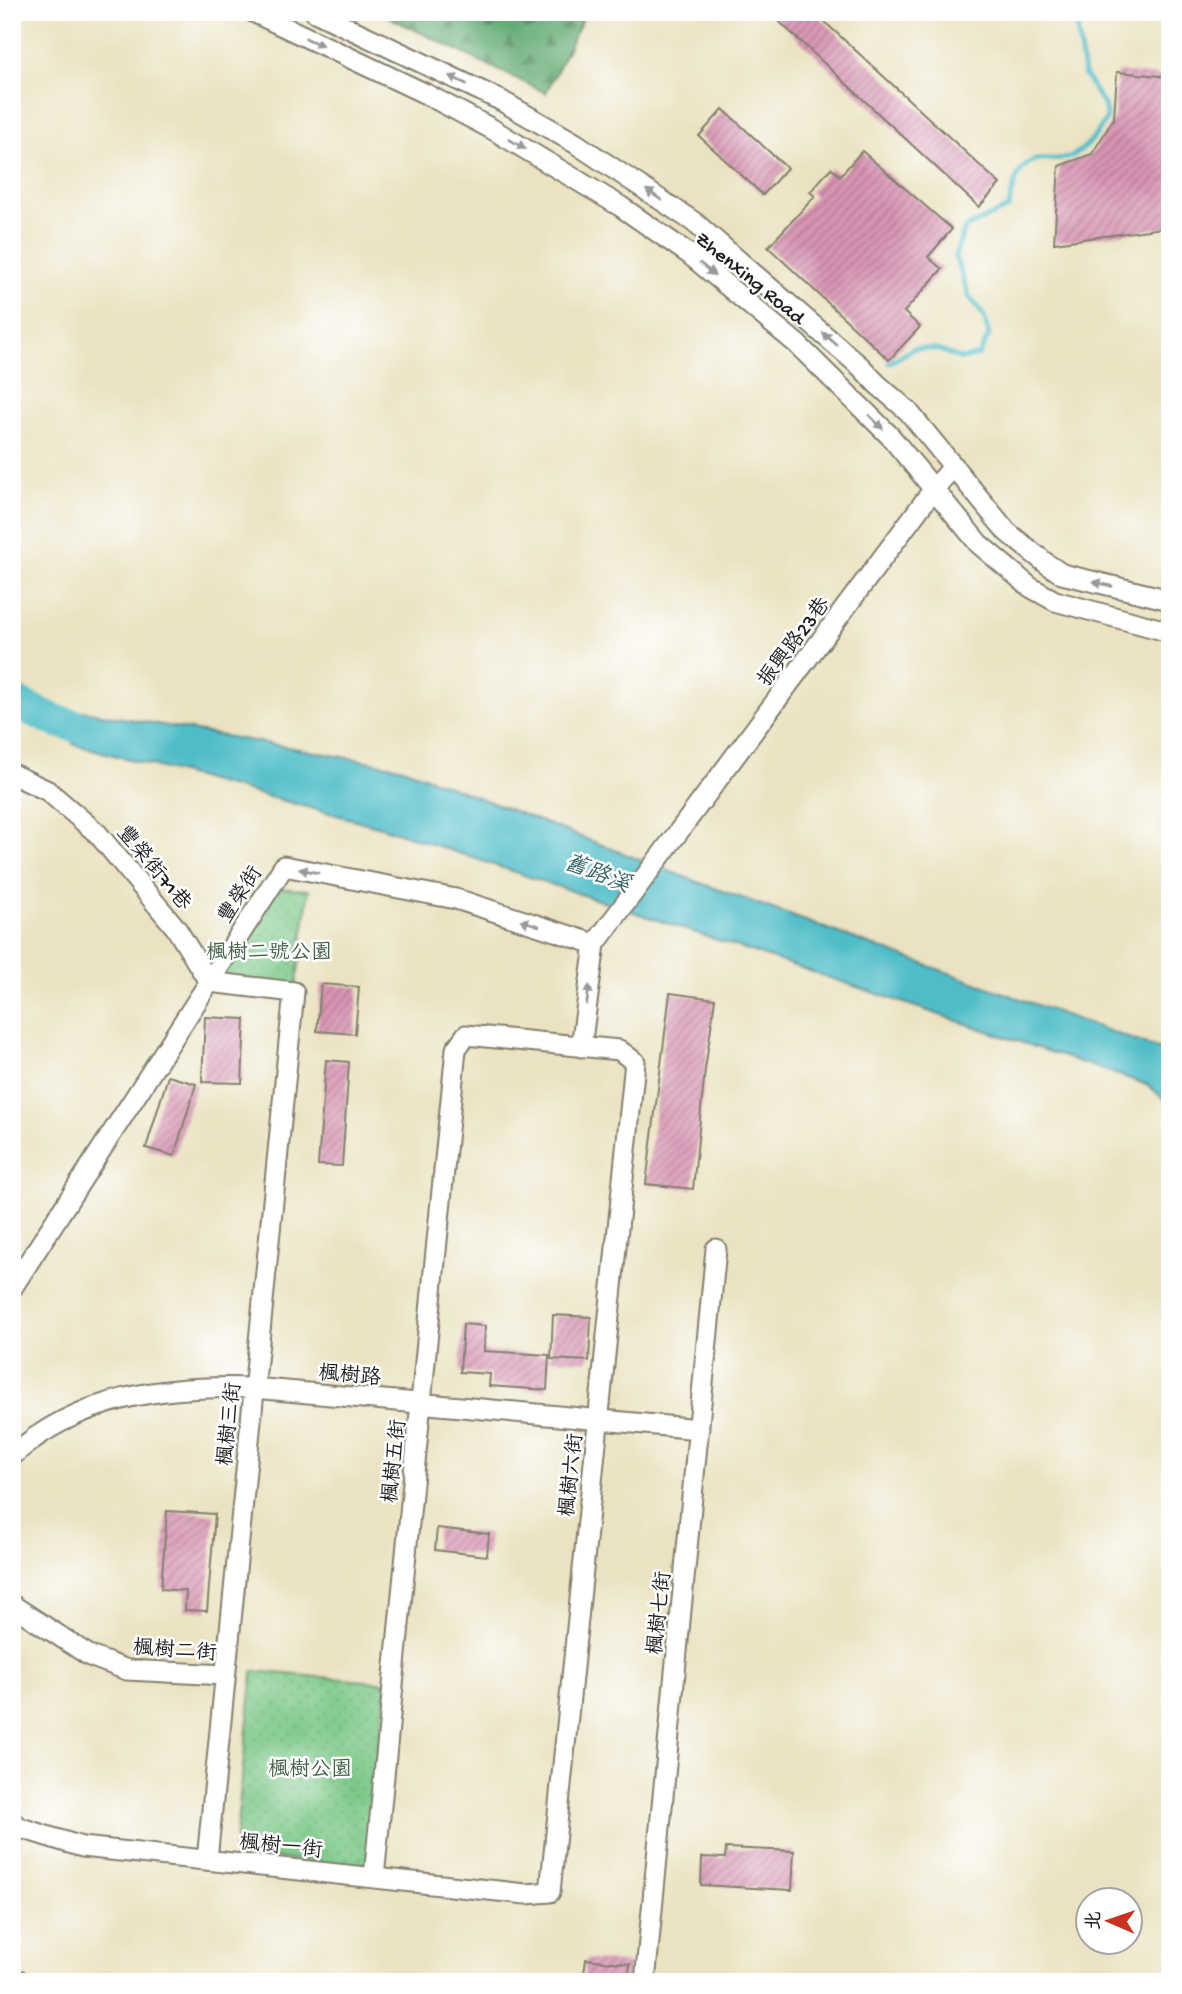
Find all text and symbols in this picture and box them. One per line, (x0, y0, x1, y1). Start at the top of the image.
one-way arrow (304, 36, 325, 47)
one-way arrow (448, 75, 468, 86)
one-way arrow (508, 138, 527, 150)
one-way arrow (644, 189, 664, 202)
street label: Zhenxing Road (689, 228, 810, 333)
one-way arrow (698, 261, 716, 277)
one-way arrow (821, 332, 838, 347)
one-way arrow (867, 413, 884, 430)
one-way arrow (1092, 578, 1114, 589)
street label: 振興路23巷 (753, 592, 837, 693)
street label: 豐榮街71巷 (110, 820, 197, 917)
water label: 舊路溪 (560, 849, 636, 901)
street label: 豐榮街 (213, 862, 270, 929)
one-way arrow (298, 865, 320, 876)
one-way arrow (519, 917, 540, 928)
park label: 楓樹二號公園 (206, 940, 332, 967)
one-way arrow (582, 984, 593, 1006)
street label: 楓樹路 (317, 1360, 382, 1393)
street label: 楓樹三街 (214, 1381, 248, 1467)
street label: 楓樹五街 (379, 1418, 413, 1504)
street label: 楓樹六街 (556, 1432, 590, 1518)
street label: 楓樹七街 (644, 1570, 678, 1656)
street label: 楓樹二街 (132, 1636, 218, 1668)
park label: 楓樹公園 (268, 1758, 352, 1784)
street label: 楓樹一街 (238, 1831, 324, 1865)
north arrow (1074, 1885, 1144, 1955)
text: 北 (1084, 1911, 1107, 1930)

